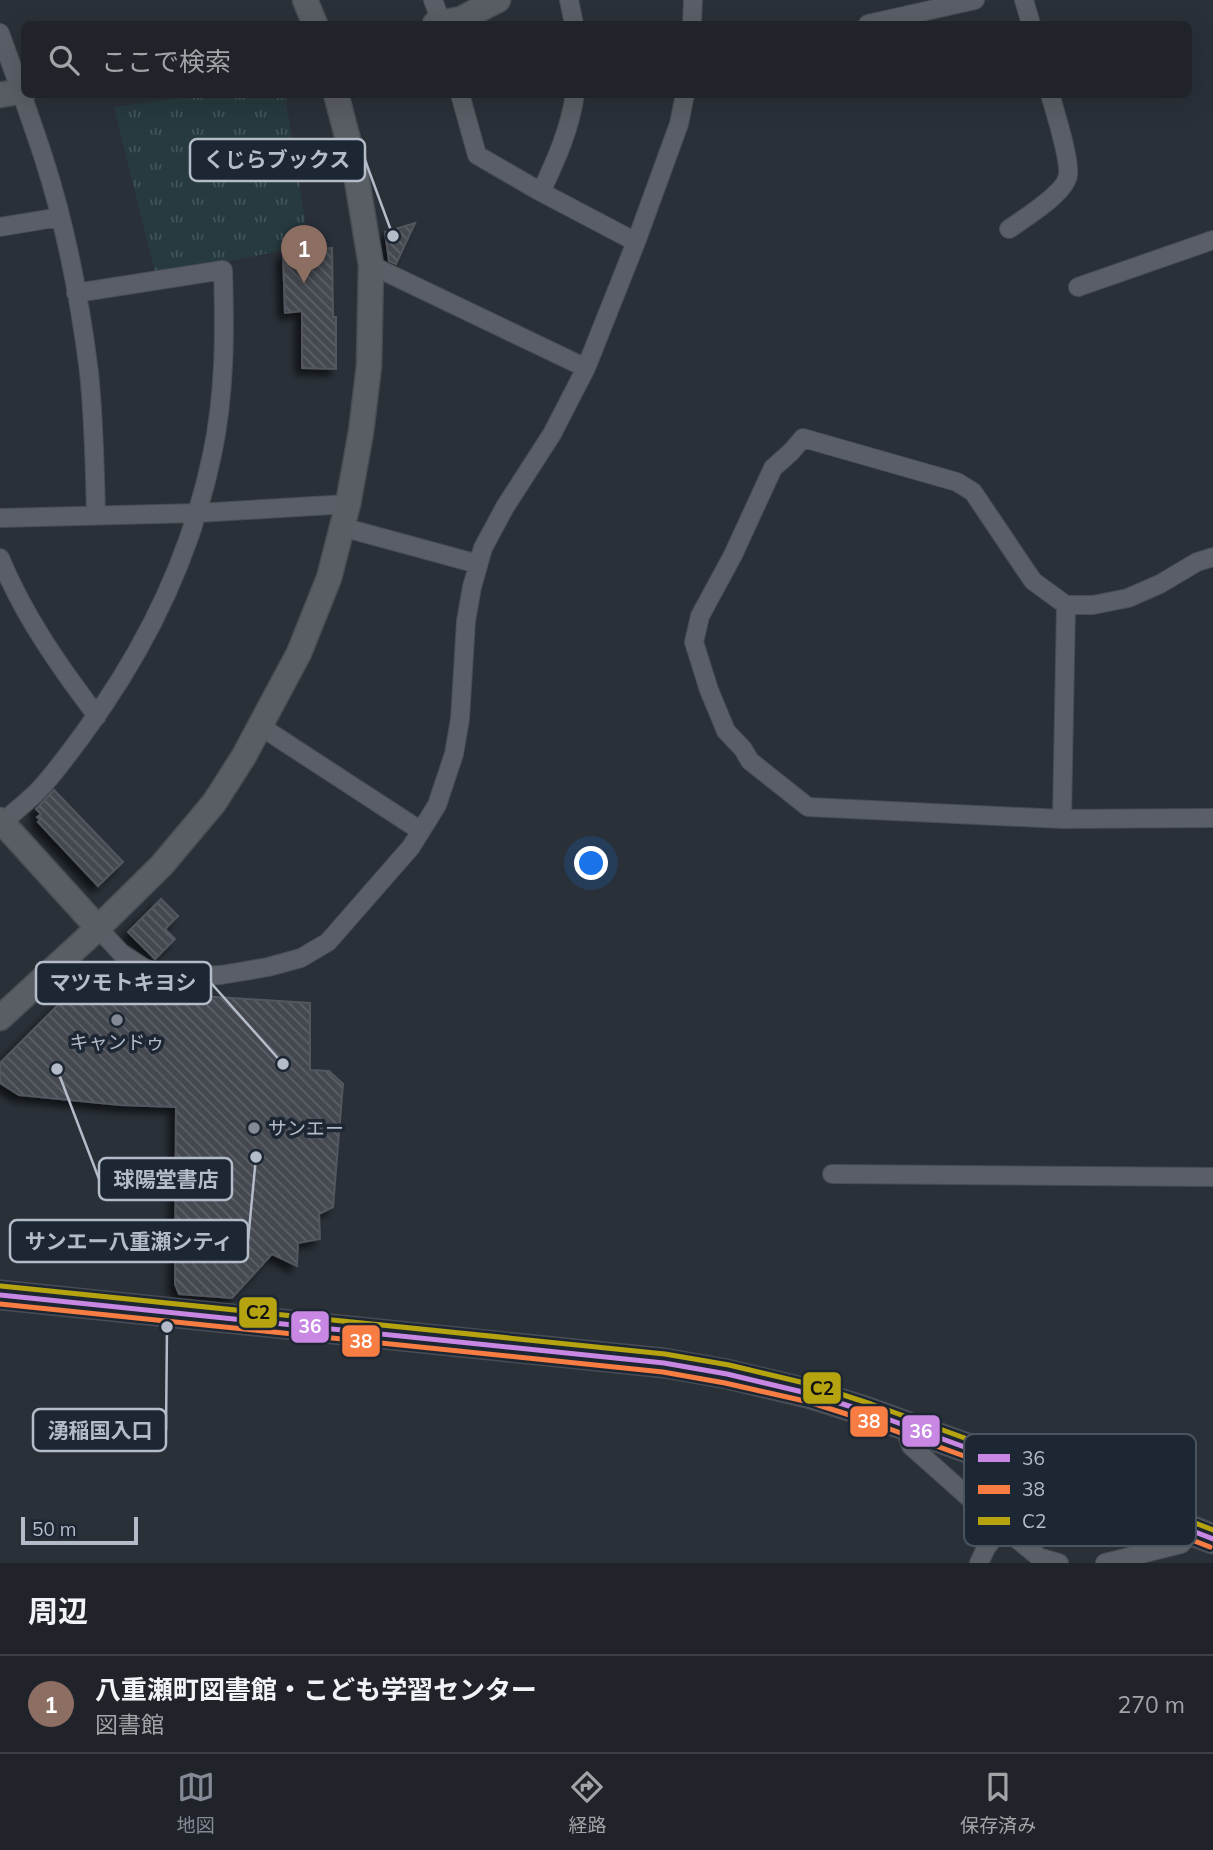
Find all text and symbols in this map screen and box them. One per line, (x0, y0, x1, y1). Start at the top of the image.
search box (21, 21, 1192, 98)
icon: search (45, 41, 83, 79)
text: ここで検索 (101, 45, 231, 78)
callout: くじらブックス (190, 139, 365, 181)
text: くじらブックス (204, 146, 350, 172)
pin: 1 (281, 225, 327, 283)
your location (574, 846, 608, 880)
callout: マツモトキヨシ (36, 962, 211, 1004)
text: マツモトキヨシ (50, 969, 197, 995)
marker: キャンドゥ (109, 1012, 125, 1028)
place label: キャンドゥ (69, 1030, 165, 1054)
place label: サンエー (268, 1116, 344, 1140)
marker: サンエー (246, 1120, 262, 1136)
callout: 球陽堂書店 (99, 1158, 232, 1200)
text: 球陽堂書店 (114, 1166, 219, 1192)
callout: サンエー八重瀬シティ (10, 1220, 248, 1262)
text: サンエー八重瀬シティ (25, 1228, 233, 1254)
line badge: C2 (238, 1296, 278, 1329)
text: C2 (246, 1300, 270, 1324)
line badge: 36 (290, 1310, 330, 1344)
text: 36 (299, 1314, 321, 1338)
line badge: 38 (341, 1324, 381, 1358)
text: 38 (350, 1329, 372, 1353)
line badge: C2 (802, 1371, 842, 1405)
text: C2 (810, 1376, 834, 1400)
line badge: 38 (849, 1405, 889, 1438)
callout: 湧稲国入口 (33, 1409, 166, 1451)
text: 38 (858, 1409, 880, 1433)
line badge: 36 (901, 1414, 941, 1448)
text: 湧稲国入口 (48, 1417, 153, 1443)
text: 36 (910, 1419, 932, 1443)
legend (964, 1434, 1196, 1546)
text: 36 (1022, 1446, 1045, 1470)
text: 38 (1022, 1477, 1045, 1501)
text: C2 (1022, 1509, 1046, 1533)
scale bar (21, 1514, 138, 1546)
text: 50 m (32, 1517, 76, 1541)
text: 周辺 (28, 1592, 88, 1630)
text: 八重瀬町図書館・こども学習センター (95, 1673, 537, 1706)
text: 1 (44, 1690, 58, 1719)
text: 270 m (1117, 1690, 1185, 1719)
text: 図書館 (95, 1710, 164, 1739)
tab: 地図 (177, 1768, 215, 1837)
tab: 経路 (568, 1768, 606, 1837)
tab: 保存済み (960, 1768, 1036, 1837)

